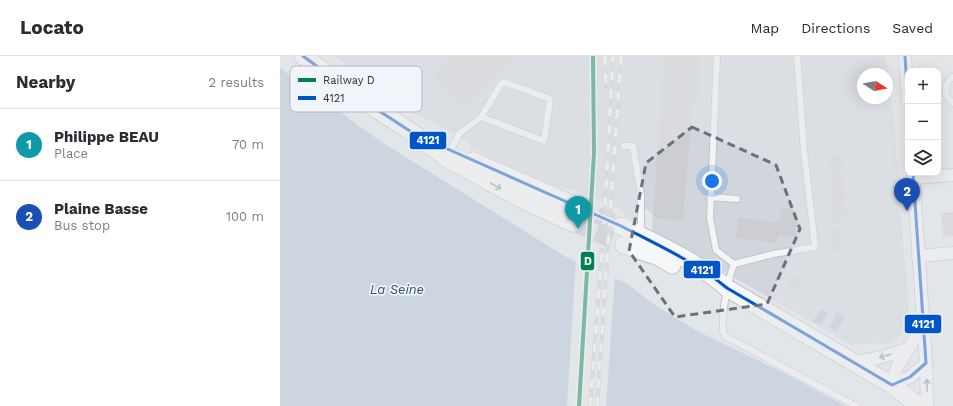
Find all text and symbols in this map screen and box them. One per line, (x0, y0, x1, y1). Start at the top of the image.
text: Locato (20, 16, 84, 39)
text: Map (751, 20, 779, 36)
text: Directions (801, 20, 870, 36)
text: Saved (892, 20, 933, 36)
legend (290, 66, 422, 112)
north arrow (857, 68, 893, 104)
map controls (905, 68, 941, 176)
button: + (905, 68, 941, 104)
text: Nearby (16, 72, 75, 92)
text: Railway D (323, 74, 375, 87)
text: 2 results (209, 75, 264, 90)
text: 4121 (323, 92, 345, 105)
button: − (905, 104, 941, 140)
text: Philippe BEAU (54, 128, 159, 146)
line badge: 4121 (409, 131, 447, 150)
text: 4121 (417, 134, 439, 147)
text: 1 (26, 137, 32, 152)
text: 70 m (232, 137, 264, 152)
button: layers (905, 140, 941, 176)
text: Place (54, 146, 88, 161)
your location (702, 171, 722, 191)
pin: 2 (894, 178, 920, 211)
one-way arrow (490, 182, 502, 190)
pin: 1 (565, 196, 591, 229)
text: Plaine Basse (54, 200, 148, 218)
text: 2 (25, 209, 33, 224)
text: 100 m (226, 209, 264, 224)
text: Bus stop (54, 218, 110, 233)
line badge: D (580, 251, 595, 271)
text: D (584, 255, 592, 268)
line badge: 4121 (683, 260, 721, 279)
text: 4121 (691, 264, 713, 277)
water label: La Seine (370, 282, 424, 297)
line badge: 4121 (904, 314, 942, 334)
text: 4121 (912, 318, 934, 331)
one-way arrow (879, 353, 892, 360)
one-way arrow (923, 379, 930, 392)

